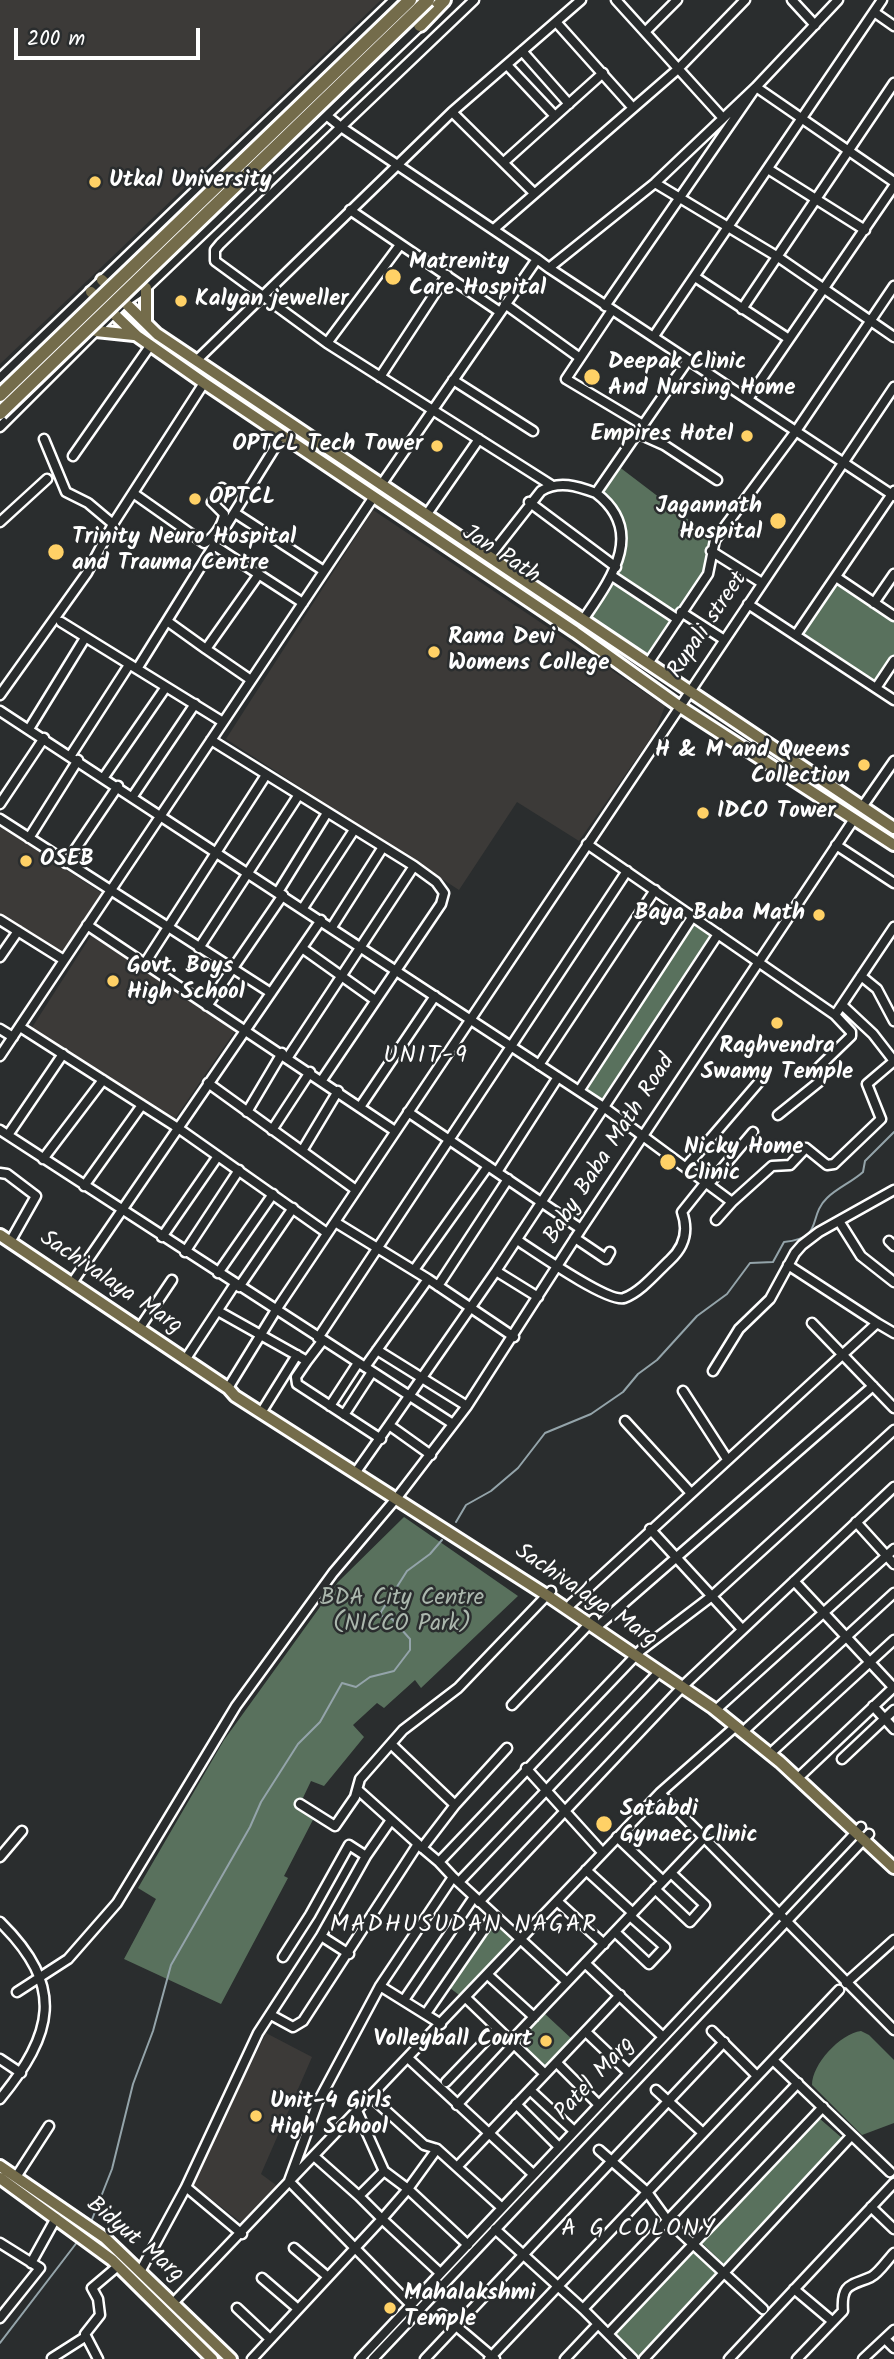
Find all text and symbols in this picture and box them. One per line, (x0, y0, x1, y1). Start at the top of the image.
scale bar (18, 14, 203, 58)
text: 200 m (27, 23, 85, 56)
place label: Utkal University (109, 168, 272, 196)
marker: Utkal University (87, 174, 103, 190)
place label: Matrenity Care Hospital (409, 250, 546, 304)
marker: Matrenity Care Hospital (383, 267, 403, 287)
place label: Kalyan jeweller (195, 287, 349, 315)
marker: Kalyan jeweller (173, 293, 189, 309)
place label: Deepak Clinic And Nursing Home (608, 350, 795, 404)
marker: Deepak Clinic And Nursing Home (582, 367, 602, 387)
place label: Empires Hotel (591, 422, 733, 450)
marker: Empires Hotel (739, 428, 755, 444)
place label: OPTCL Tech Tower (232, 432, 423, 460)
marker: OPTCL Tech Tower (429, 438, 445, 454)
place label: OPTCL (209, 485, 275, 513)
marker: OPTCL (187, 491, 203, 507)
place label: Jagannath Hospital (656, 494, 762, 548)
marker: Jagannath Hospital (768, 511, 788, 531)
street label: Jan Path (456, 521, 544, 591)
place label: Trinity Neuro Hospital and Trauma Centre (72, 525, 296, 579)
marker: Trinity Neuro Hospital and Trauma Centre (46, 542, 66, 562)
street label: Rupali street (663, 567, 755, 685)
place label: Rama Devi Womens College (448, 625, 609, 679)
marker: Rama Devi Womens College (426, 644, 442, 660)
place label: H & M and Queens Collection (655, 738, 850, 792)
marker: H & M and Queens Collection (856, 757, 872, 773)
place label: IDCO Tower (717, 799, 836, 827)
marker: IDCO Tower (695, 805, 711, 821)
place label: OSEB (40, 847, 94, 875)
marker: OSEB (18, 853, 34, 869)
place label: Baya Baba Math (634, 901, 805, 929)
marker: Baya Baba Math (811, 907, 827, 923)
place label: Govt. Boys High School (127, 954, 245, 1008)
marker: Govt. Boys High School (105, 973, 121, 989)
marker: Raghvendra Swamy Temple (769, 1015, 785, 1031)
place label: Raghvendra Swamy Temple (701, 1034, 853, 1088)
district label: UNIT-9 (384, 1044, 468, 1072)
street label: Baby Baba Math Road (539, 1050, 683, 1250)
place label: Nicky Home Clinic (684, 1135, 803, 1189)
marker: Nicky Home Clinic (658, 1152, 678, 1172)
street label: Sachivalaya Marg (33, 1226, 187, 1342)
street label: Sachivalaya Marg (508, 1539, 662, 1655)
park label: BDA City Centre (NICCO Park) (320, 1586, 484, 1640)
place label: Satabdi Gynaec Clinic (620, 1797, 758, 1851)
marker: Satabdi Gynaec Clinic (594, 1814, 614, 1834)
district label: MADHUSUDAN NAGAR (332, 1913, 596, 1941)
place label: Volleyball Court (373, 2027, 532, 2055)
street label: Patel Marg (550, 2032, 642, 2128)
marker: Volleyball Court (538, 2033, 554, 2049)
place label: Unit-4 Girls High School (270, 2089, 391, 2143)
marker: Unit-4 Girls High School (248, 2108, 264, 2124)
street label: Bidyut Marg (80, 2192, 188, 2290)
district label: A G COLONY (563, 2217, 715, 2245)
place label: Mahalakshmi Temple (404, 2281, 535, 2335)
marker: Mahalakshmi Temple (382, 2300, 398, 2316)

